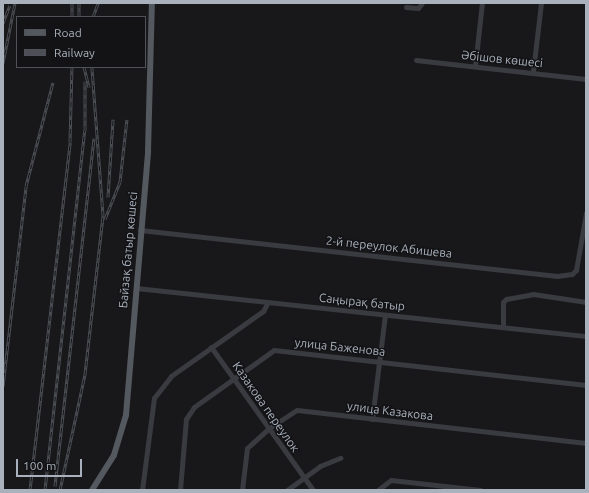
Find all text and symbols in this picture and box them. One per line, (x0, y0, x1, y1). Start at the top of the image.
legend (16, 16, 146, 68)
text: Road (54, 26, 82, 39)
text: Railway (54, 46, 95, 59)
street label: Әбішов көшесі (460, 48, 544, 70)
street label: Байзақ батыр көшесі (116, 191, 140, 309)
street label: 2-й переулок Абишева (325, 233, 453, 261)
street label: Саңырақ батыр (318, 290, 406, 314)
street label: улица Баженова (294, 335, 386, 359)
street label: Казакова переулок (229, 359, 303, 455)
street label: улица Казакова (346, 399, 434, 423)
scale bar (18, 451, 84, 477)
text: 100 m (23, 459, 56, 472)

